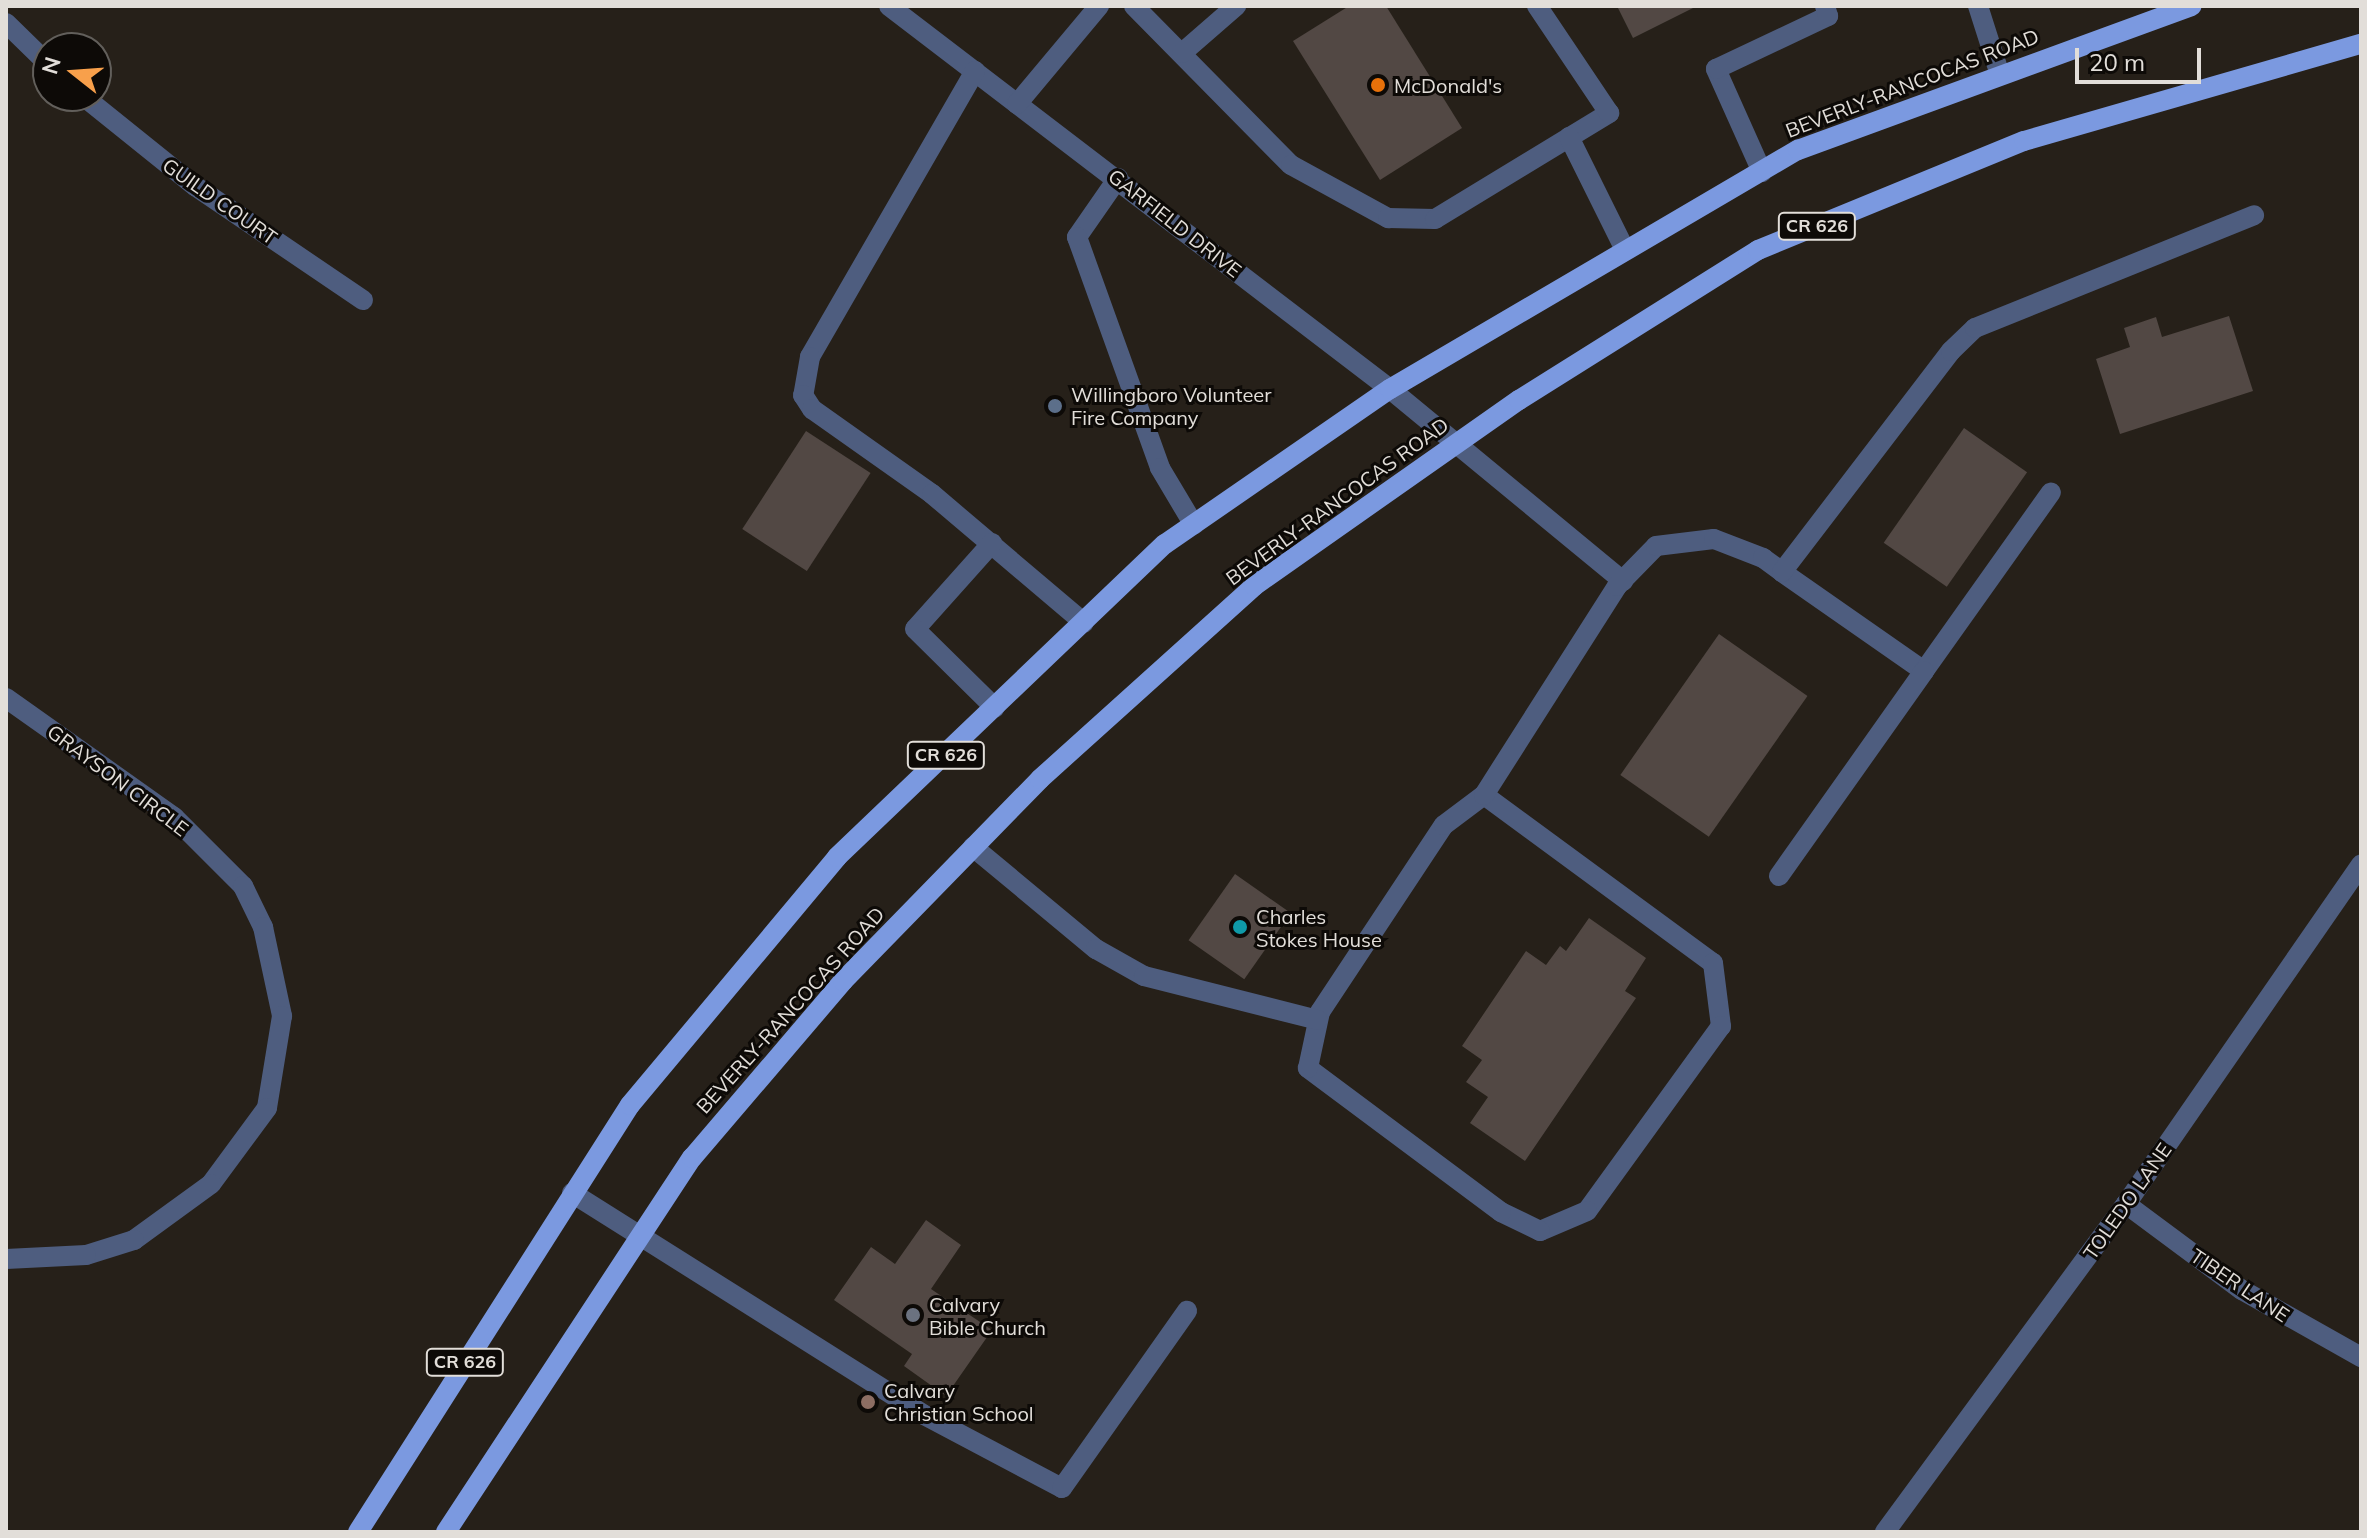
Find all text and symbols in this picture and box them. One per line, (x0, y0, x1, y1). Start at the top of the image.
street label: BEVERLY-RANCOCAS ROAD (1782, 24, 2042, 142)
north arrow (32, 32, 112, 112)
scale bar (2079, 32, 2205, 82)
text: 20 m (2089, 47, 2145, 77)
text: N (35, 54, 67, 78)
place label: McDonald's (1394, 73, 1502, 97)
marker: McDonald's (1369, 76, 1387, 94)
street label: GUILD COURT (158, 153, 282, 249)
street label: GARFIELD DRIVE (1104, 164, 1246, 282)
road number: CR 626 (1777, 212, 1857, 240)
place label: Willingboro Volunteer Fire Company (1071, 382, 1271, 429)
marker: Willingboro Volunteer Fire Company (1046, 397, 1064, 415)
street label: BEVERLY-RANCOCAS ROAD (1221, 412, 1453, 590)
street label: GRAYSON CIRCLE (43, 719, 193, 841)
road number: CR 626 (906, 741, 986, 769)
street label: BEVERLY-RANCOCAS ROAD (691, 902, 889, 1118)
place label: Charles Stokes House (1256, 904, 1382, 951)
marker: Charles Stokes House (1231, 918, 1249, 936)
street label: TOLEDO LANE (2078, 1138, 2176, 1264)
street label: TIBER LANE (2186, 1243, 2294, 1327)
place label: Calvary Bible Church (929, 1292, 1046, 1339)
marker: Calvary Bible Church (904, 1306, 922, 1324)
road number: CR 626 (425, 1348, 505, 1376)
place label: Calvary Christian School (884, 1378, 1034, 1425)
marker: Calvary Christian School (859, 1393, 877, 1411)

